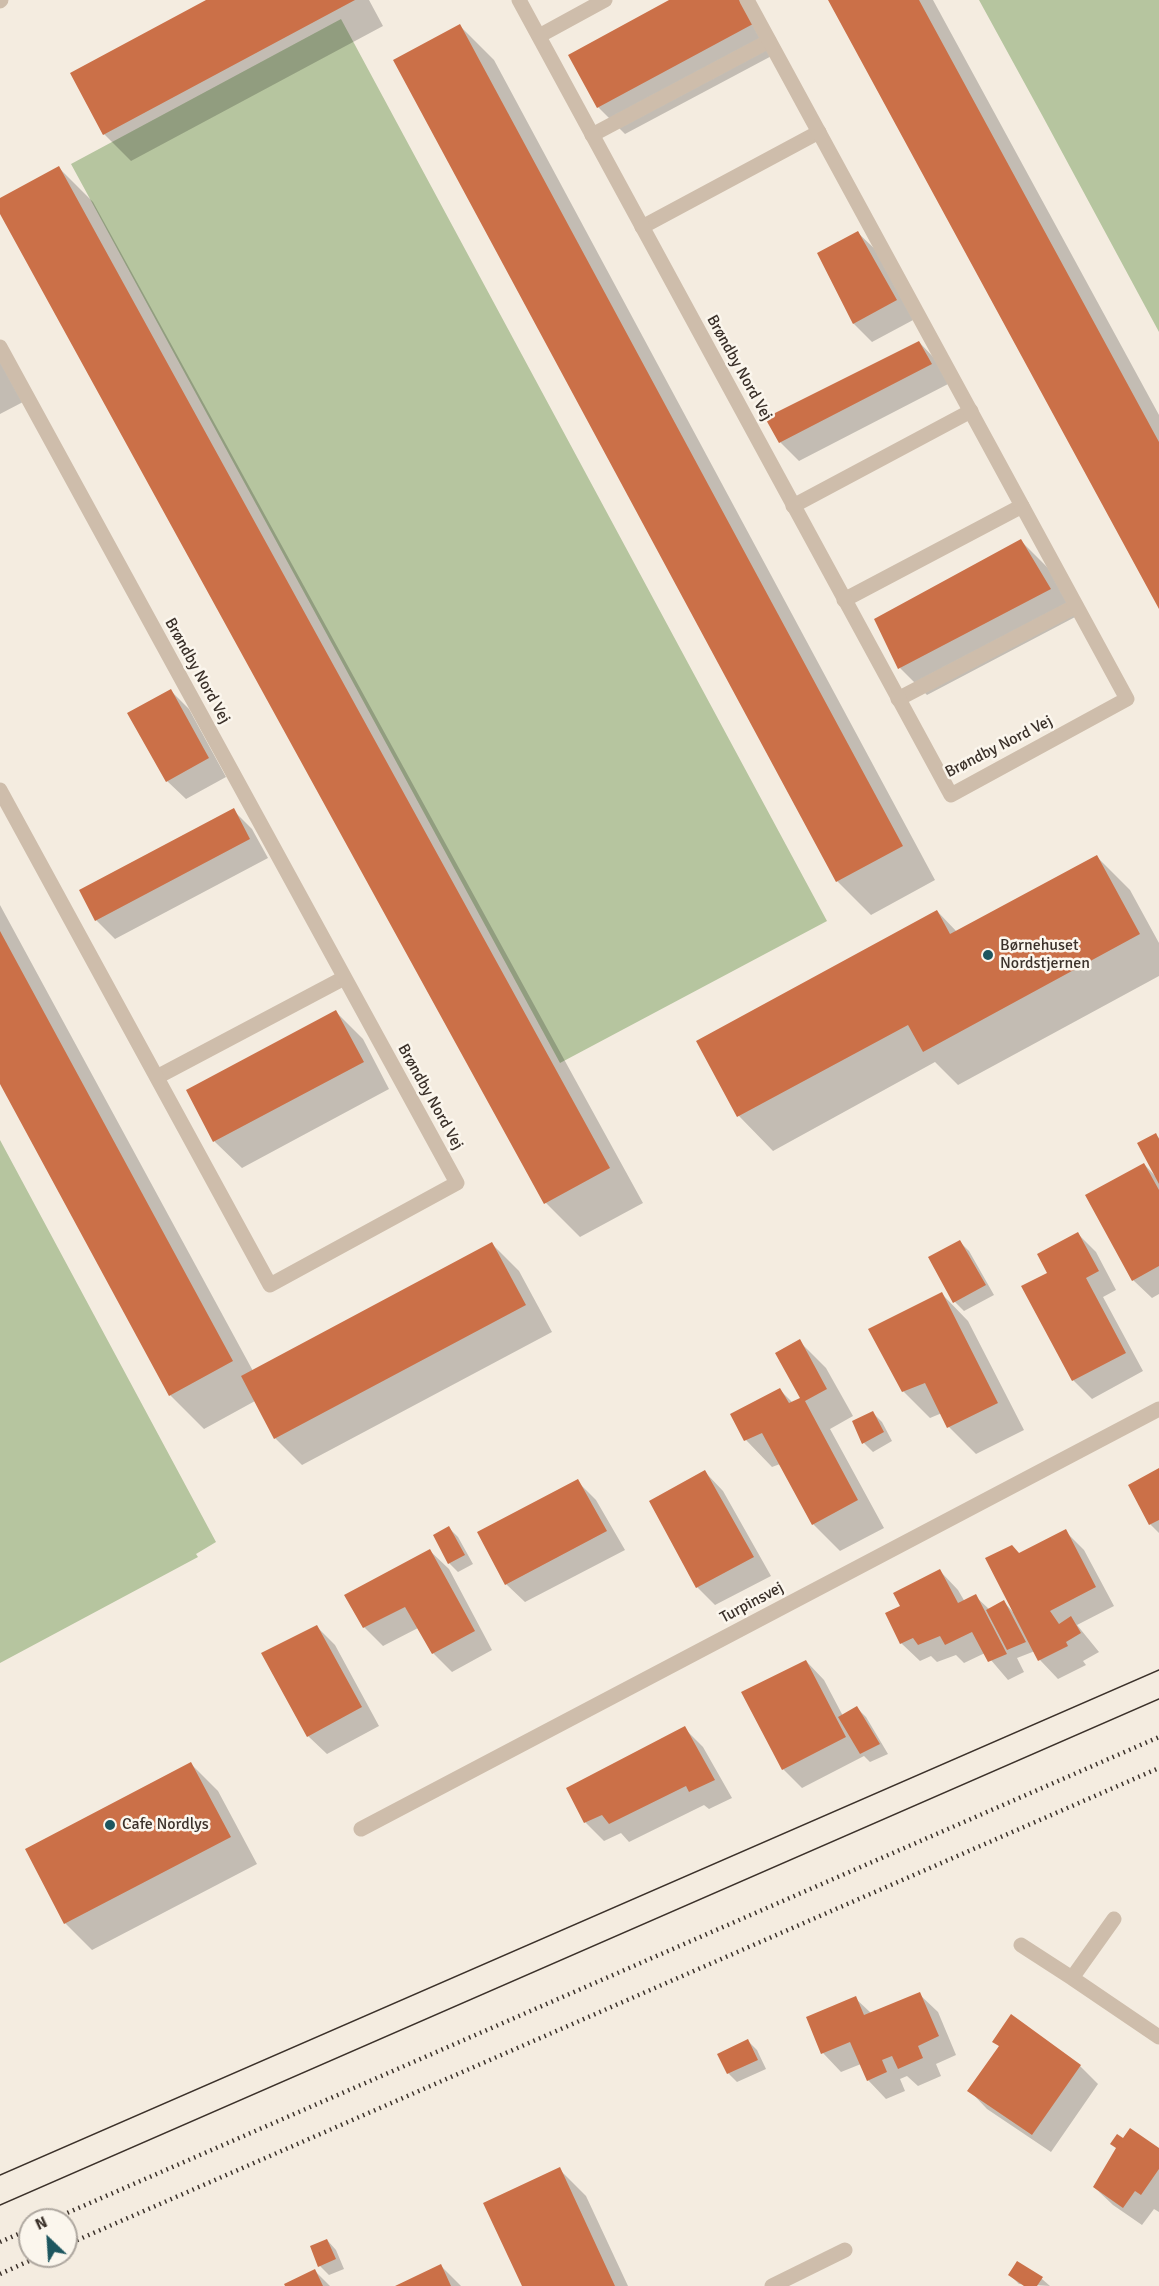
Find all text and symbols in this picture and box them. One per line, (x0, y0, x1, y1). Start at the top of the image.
street label: Brøndby Nord Vej (702, 312, 776, 424)
street label: Brøndby Nord Vej (160, 615, 234, 727)
street label: Brøndby Nord Vej (942, 712, 1056, 782)
place label: Børnehuset Nordstjernen (1000, 936, 1090, 974)
marker: Børnehuset Nordstjernen (981, 948, 995, 962)
street label: Brøndby Nord Vej (393, 1041, 467, 1153)
street label: Turpinsvej (717, 1578, 787, 1628)
place label: Cafe Nordlys (122, 1815, 209, 1835)
marker: Cafe Nordlys (103, 1818, 117, 1832)
north arrow (18, 2208, 78, 2268)
text: N (32, 2212, 51, 2235)

